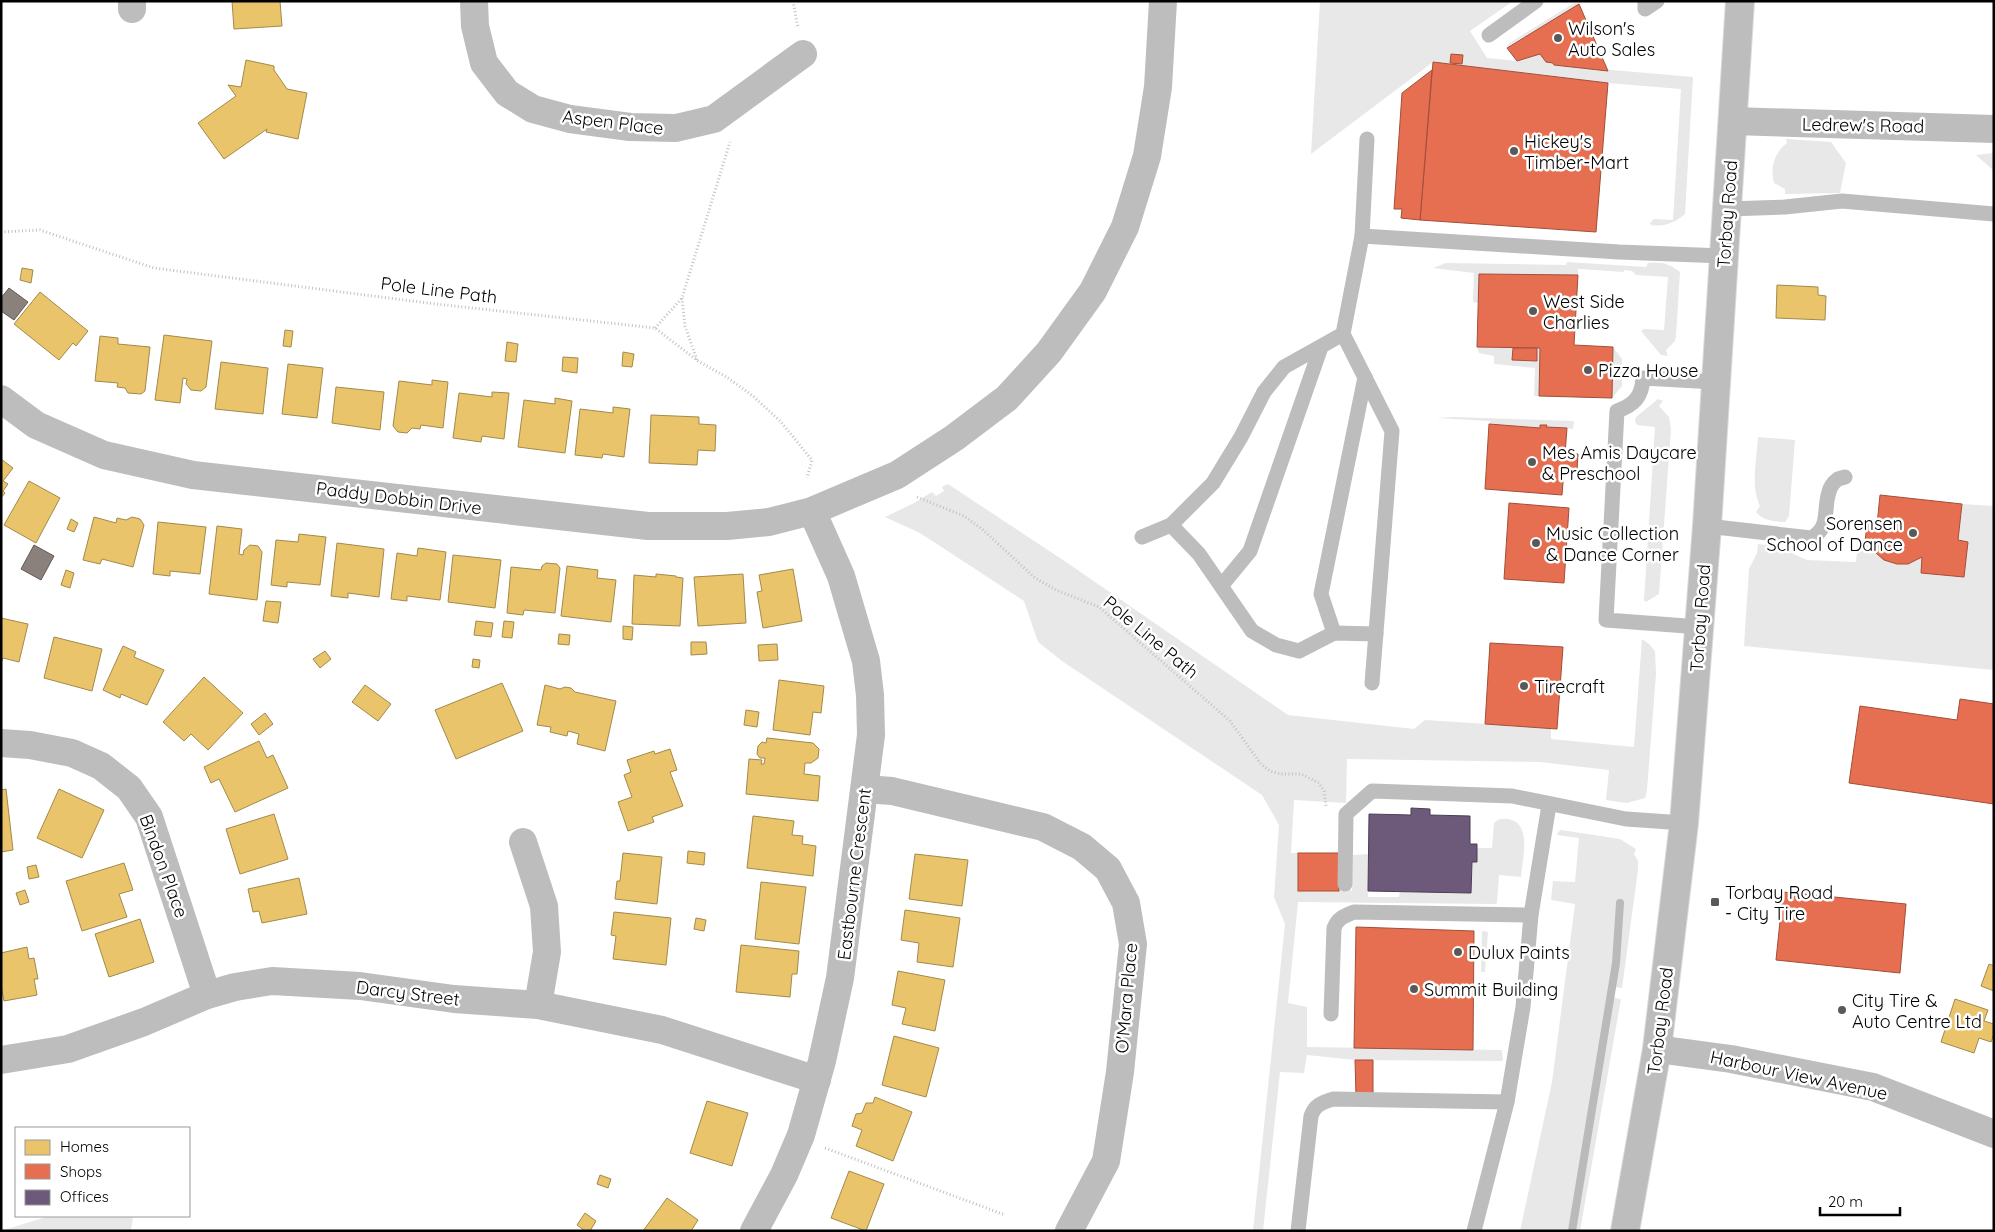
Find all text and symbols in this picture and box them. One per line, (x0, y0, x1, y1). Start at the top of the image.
place label: Wilson's Auto Sales (1568, 17, 1655, 61)
marker: Wilson's Auto Sales (1552, 32, 1564, 44)
street label: Aspen Place (561, 104, 665, 140)
street label: Ledrew's Road (1802, 112, 1924, 138)
place label: Hickey's Timber-Mart (1524, 130, 1629, 174)
marker: Hickey's Timber-Mart (1508, 145, 1520, 157)
street label: Torbay Road (1712, 159, 1742, 269)
street label: Pole Line Path (379, 271, 499, 309)
place label: West Side Charlies (1543, 290, 1625, 334)
marker: West Side Charlies (1527, 305, 1539, 317)
place label: Pizza House (1598, 359, 1698, 382)
marker: Pizza House (1582, 364, 1594, 376)
place label: Mes Amis Daycare & Preschool (1542, 441, 1697, 485)
marker: Mes Amis Daycare & Preschool (1526, 456, 1538, 468)
street label: Paddy Dobbin Drive (315, 476, 483, 520)
place label: Sorensen School of Dance (1767, 512, 1903, 556)
place label: Music Collection & Dance Corner (1546, 522, 1679, 566)
marker: Sorensen School of Dance (1907, 527, 1919, 539)
marker: Music Collection & Dance Corner (1530, 537, 1542, 549)
street label: Torbay Road (1685, 563, 1715, 673)
street label: Pole Line Path (1099, 591, 1203, 683)
place label: Tirecraft (1534, 675, 1605, 698)
marker: Tirecraft (1518, 680, 1530, 692)
street label: Eastbourne Crescent (832, 787, 876, 961)
street label: Bindon Place (135, 811, 193, 921)
place label: Torbay Road - City Tire (1725, 881, 1833, 925)
marker: Torbay Road - City Tire (1709, 896, 1721, 908)
place label: Dulux Paints (1468, 941, 1570, 964)
street label: O'Mara Place (1110, 942, 1142, 1054)
marker: Dulux Paints (1452, 946, 1464, 958)
street label: Torbay Road (1642, 966, 1678, 1076)
street label: Darcy Street (355, 975, 461, 1011)
place label: Summit Building (1424, 978, 1558, 1001)
marker: Summit Building (1408, 983, 1420, 995)
place label: City Tire & Auto Centre Ltd (1852, 989, 1982, 1033)
marker: City Tire & Auto Centre Ltd (1836, 1004, 1848, 1016)
street label: Harbour View Avenue (1708, 1045, 1890, 1105)
legend (15, 1127, 190, 1217)
text: Homes (60, 1137, 109, 1156)
text: Shops (60, 1162, 102, 1181)
scale bar (1820, 1184, 1900, 1216)
text: Offices (60, 1187, 109, 1206)
text: 20 m (1828, 1192, 1863, 1211)

